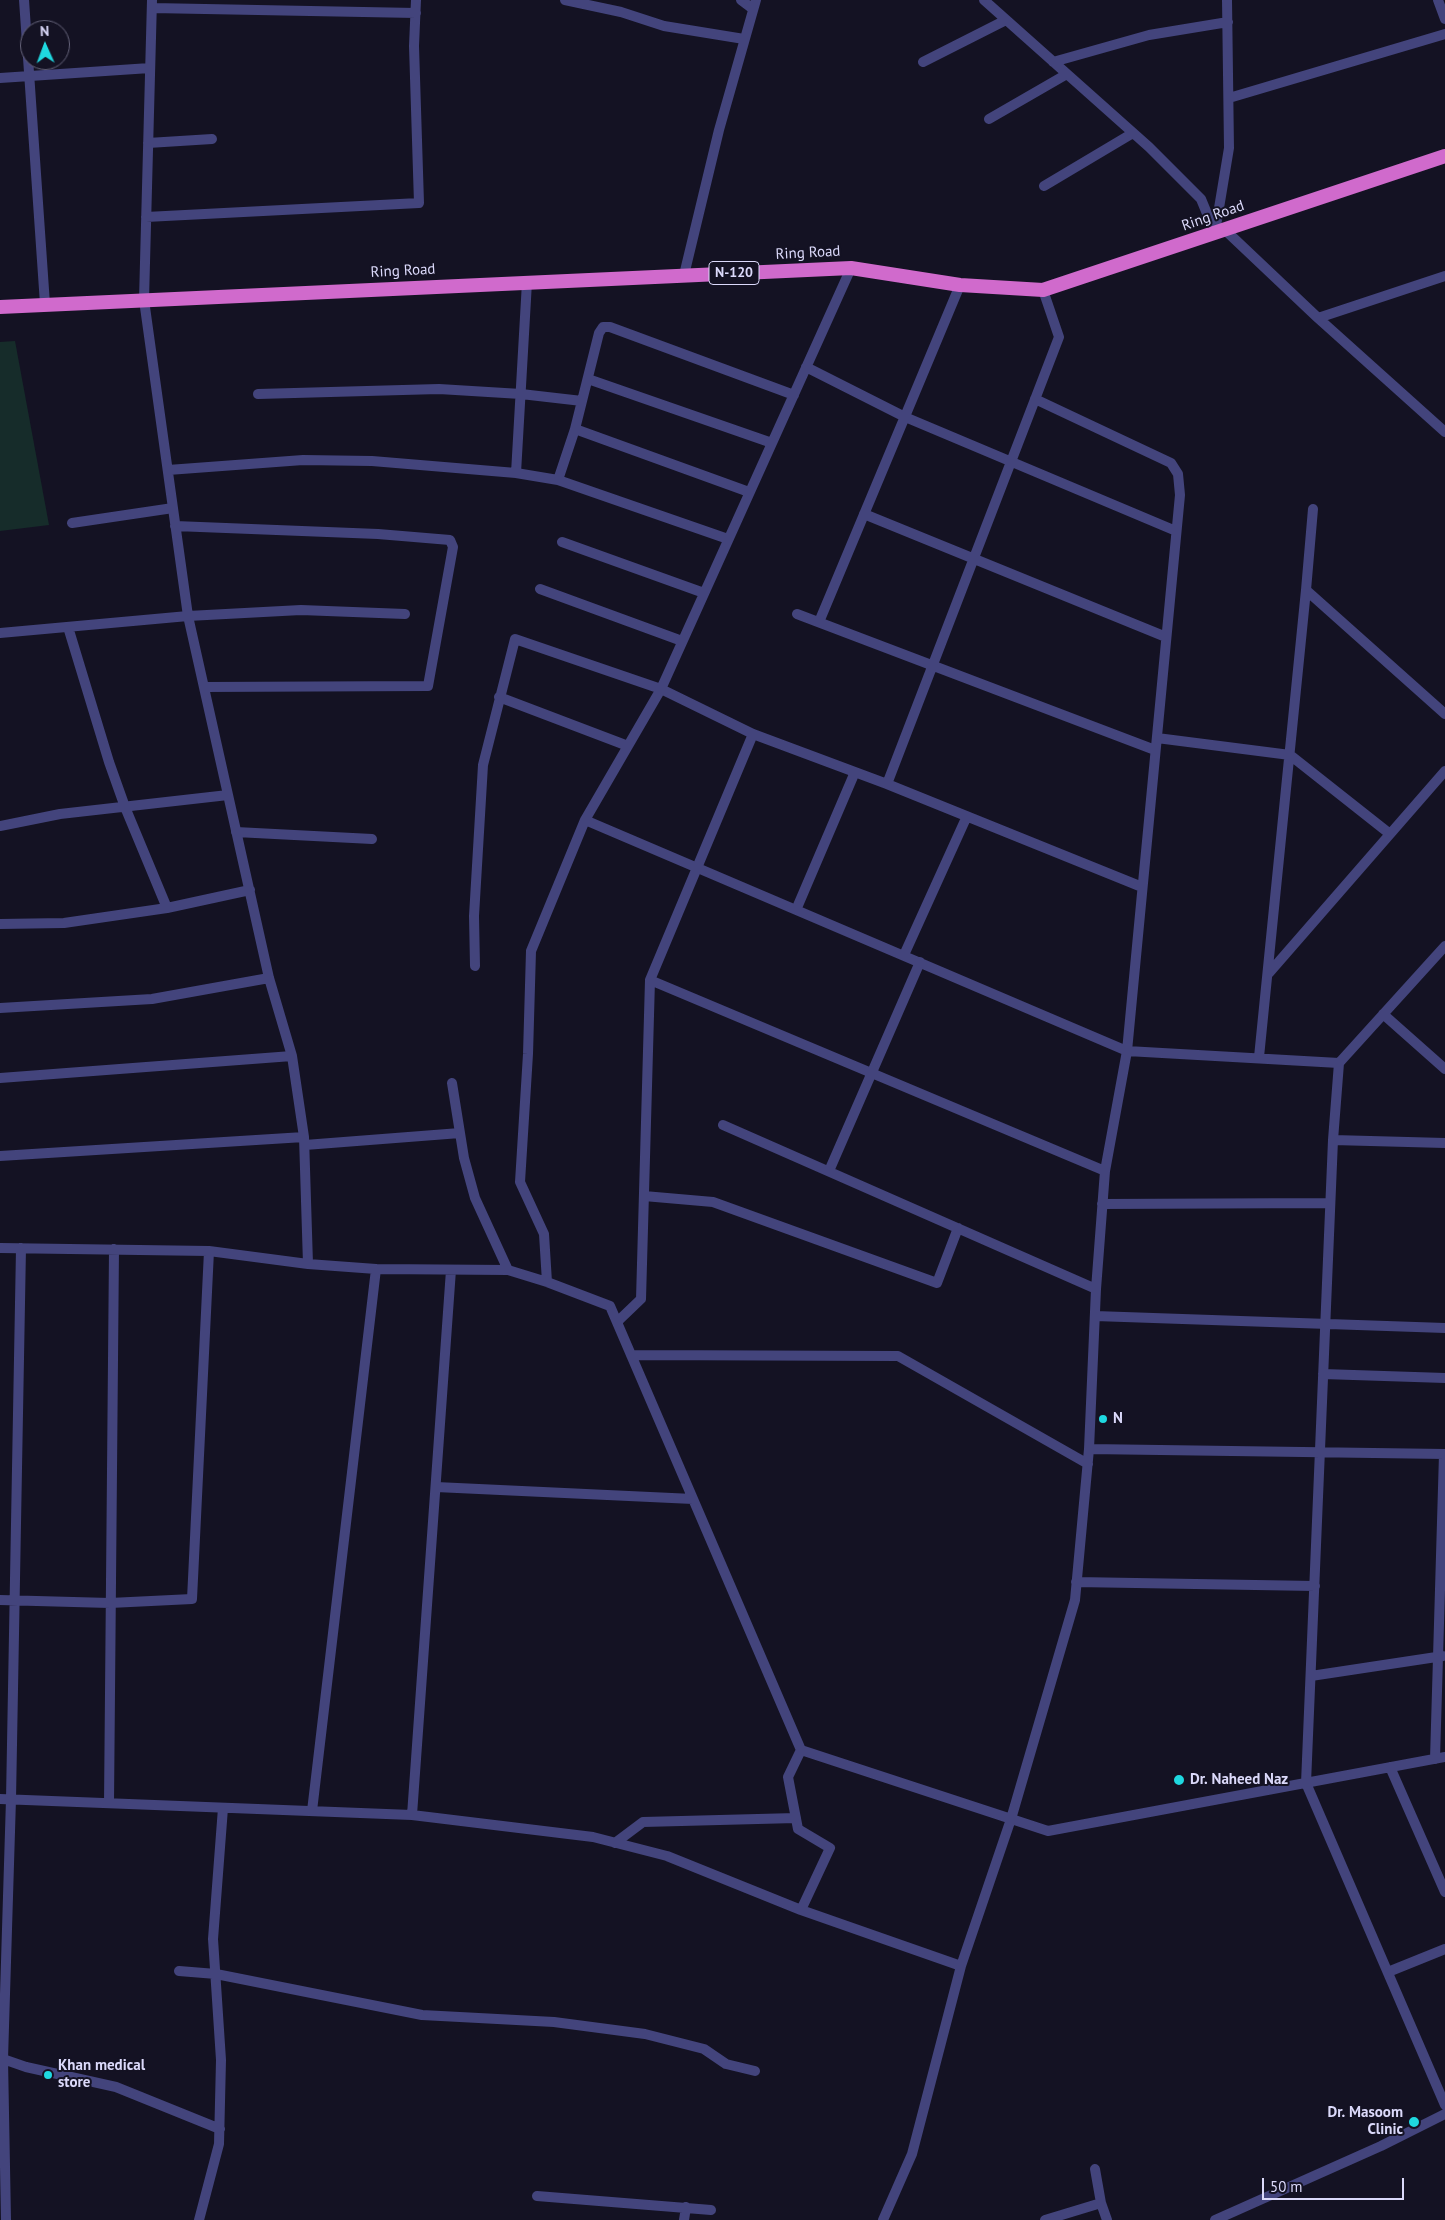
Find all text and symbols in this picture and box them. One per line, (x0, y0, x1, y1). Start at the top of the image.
north arrow (20, 20, 70, 70)
text: N (40, 22, 49, 40)
street label: Ring Road (1179, 197, 1247, 235)
street label: Ring Road (775, 242, 841, 264)
street label: Ring Road (370, 260, 436, 282)
road number: N-120 (709, 262, 759, 284)
place label: N (1113, 1410, 1123, 1428)
marker: N (1097, 1413, 1109, 1425)
place label: Dr. Naheed Naz (1190, 1771, 1288, 1789)
marker: Dr. Naheed Naz (1172, 1773, 1186, 1787)
place label: Khan medical store (58, 2057, 145, 2092)
marker: Khan medical store (42, 2069, 54, 2081)
place label: Dr. Masoom Clinic (1327, 2104, 1403, 2139)
marker: Dr. Masoom Clinic (1407, 2115, 1421, 2129)
scale bar (1265, 2168, 1408, 2200)
text: 50 m (1270, 2177, 1303, 2196)

